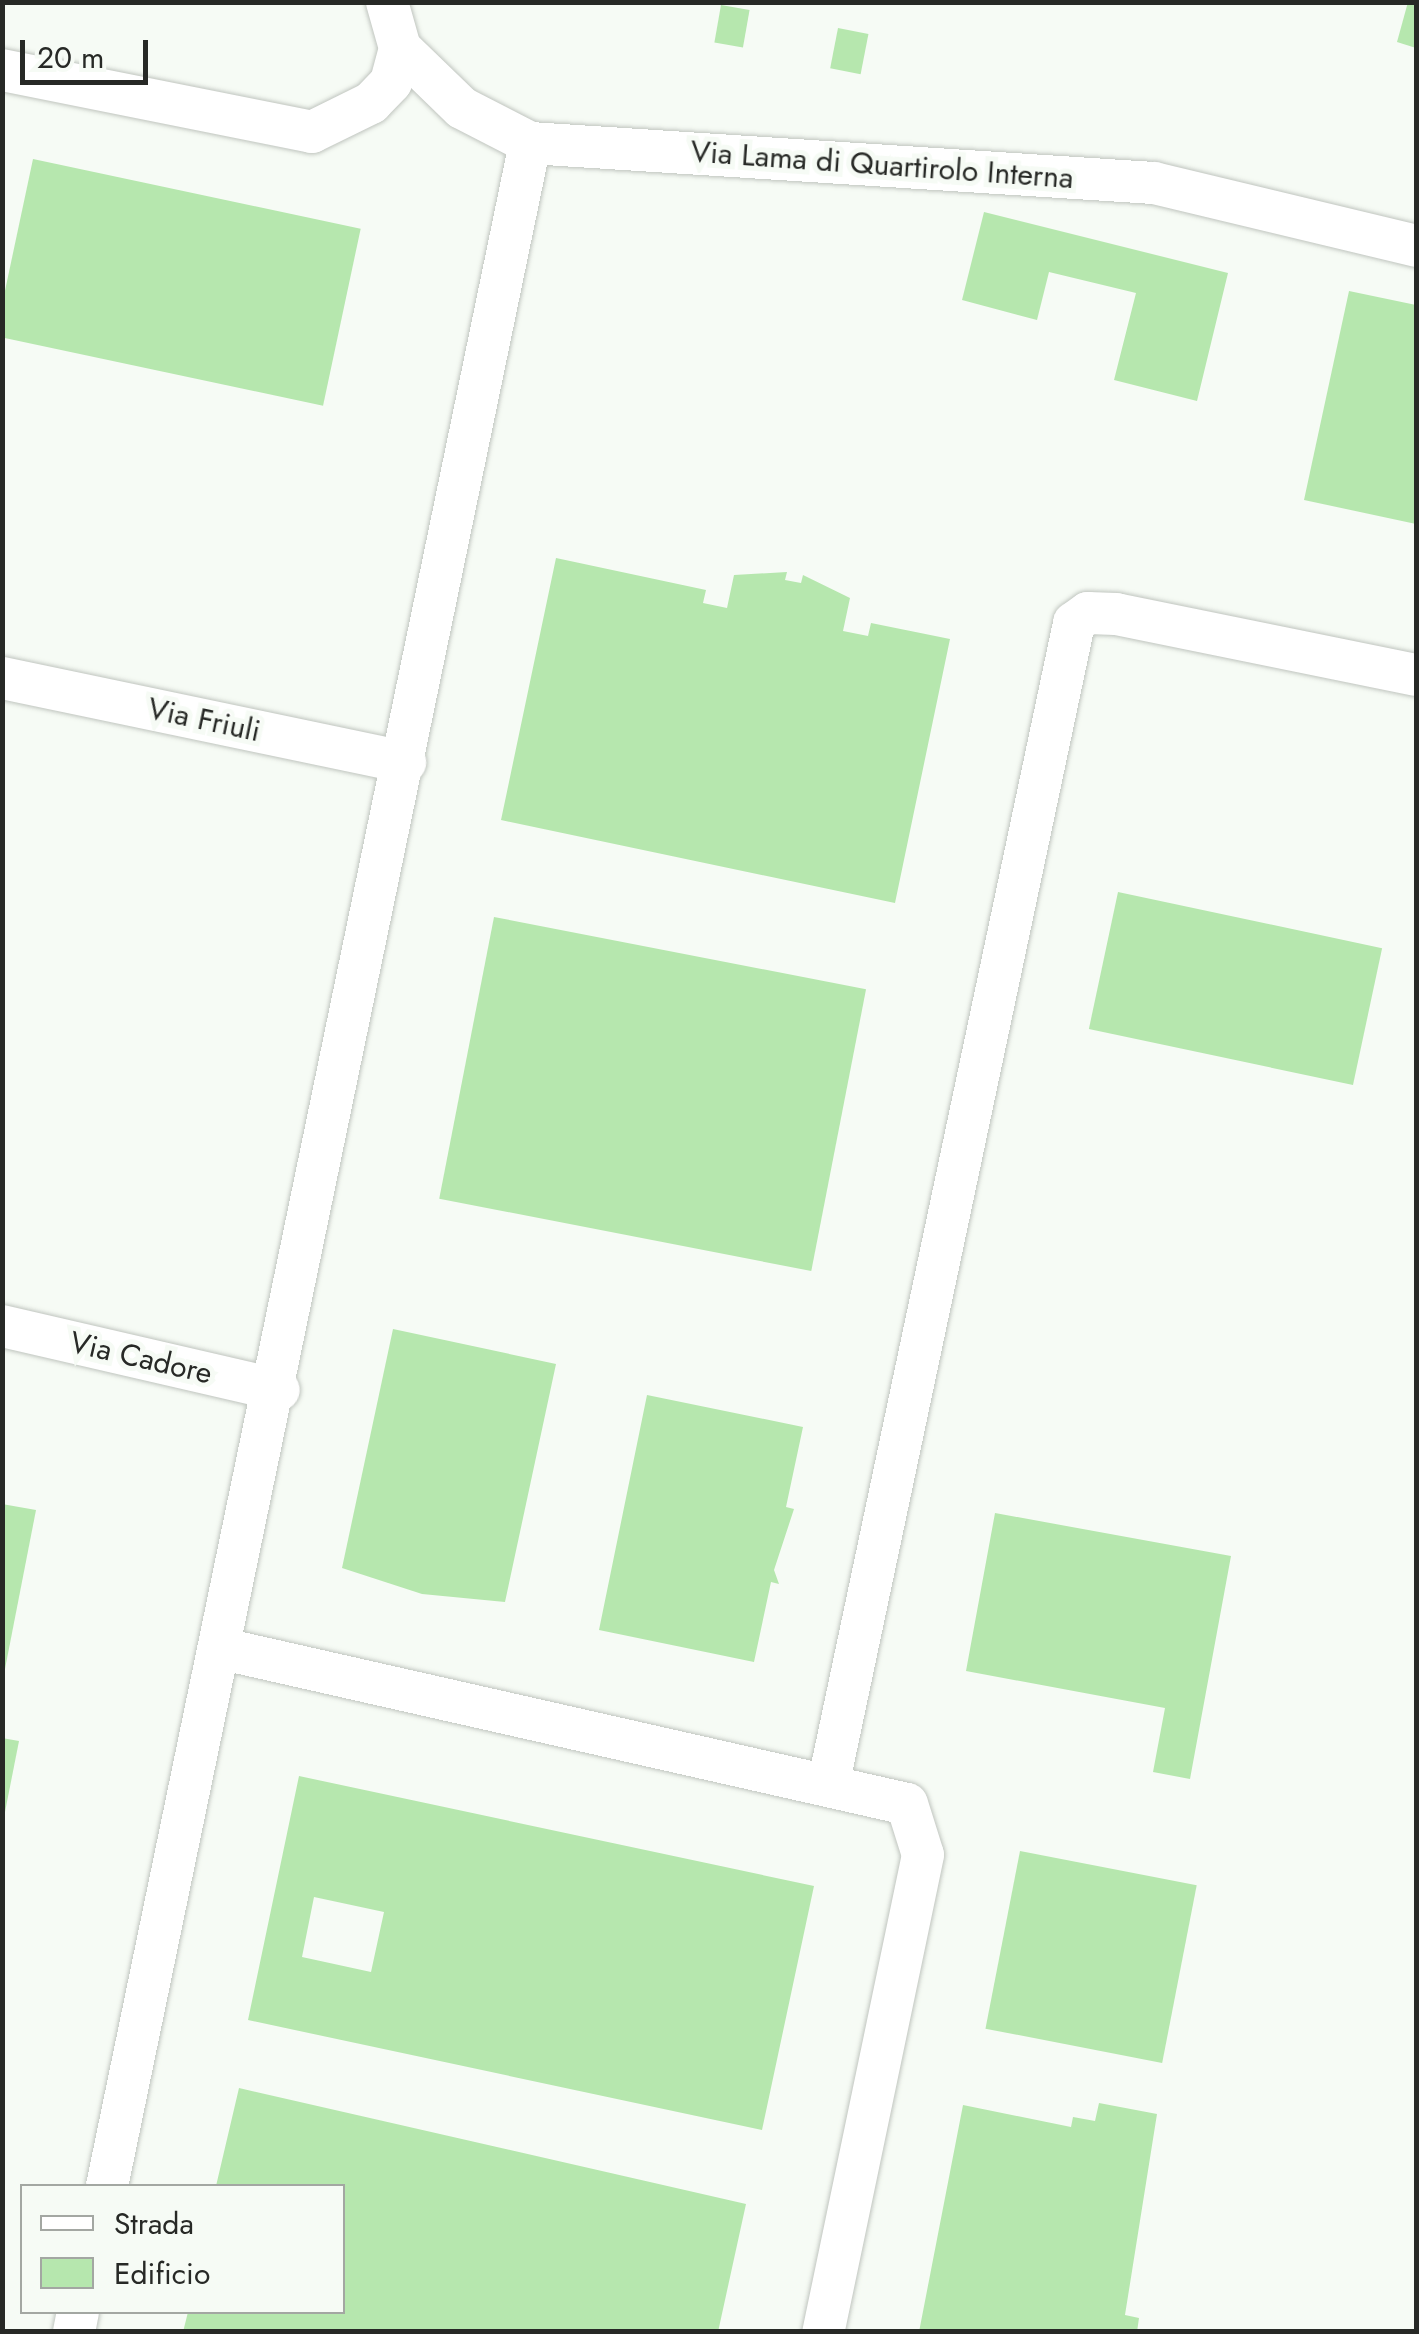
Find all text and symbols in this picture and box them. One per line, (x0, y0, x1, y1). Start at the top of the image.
scale bar (25, 20, 152, 82)
text: 20 m (37, 36, 104, 79)
street label: Via Lama di Quartirolo Interna (689, 134, 1075, 196)
street label: Via Friuli (145, 691, 263, 749)
street label: Via Cadore (66, 1324, 216, 1392)
legend (20, 2184, 345, 2314)
text: Strada (114, 2202, 194, 2245)
text: Edificio (114, 2252, 210, 2295)

